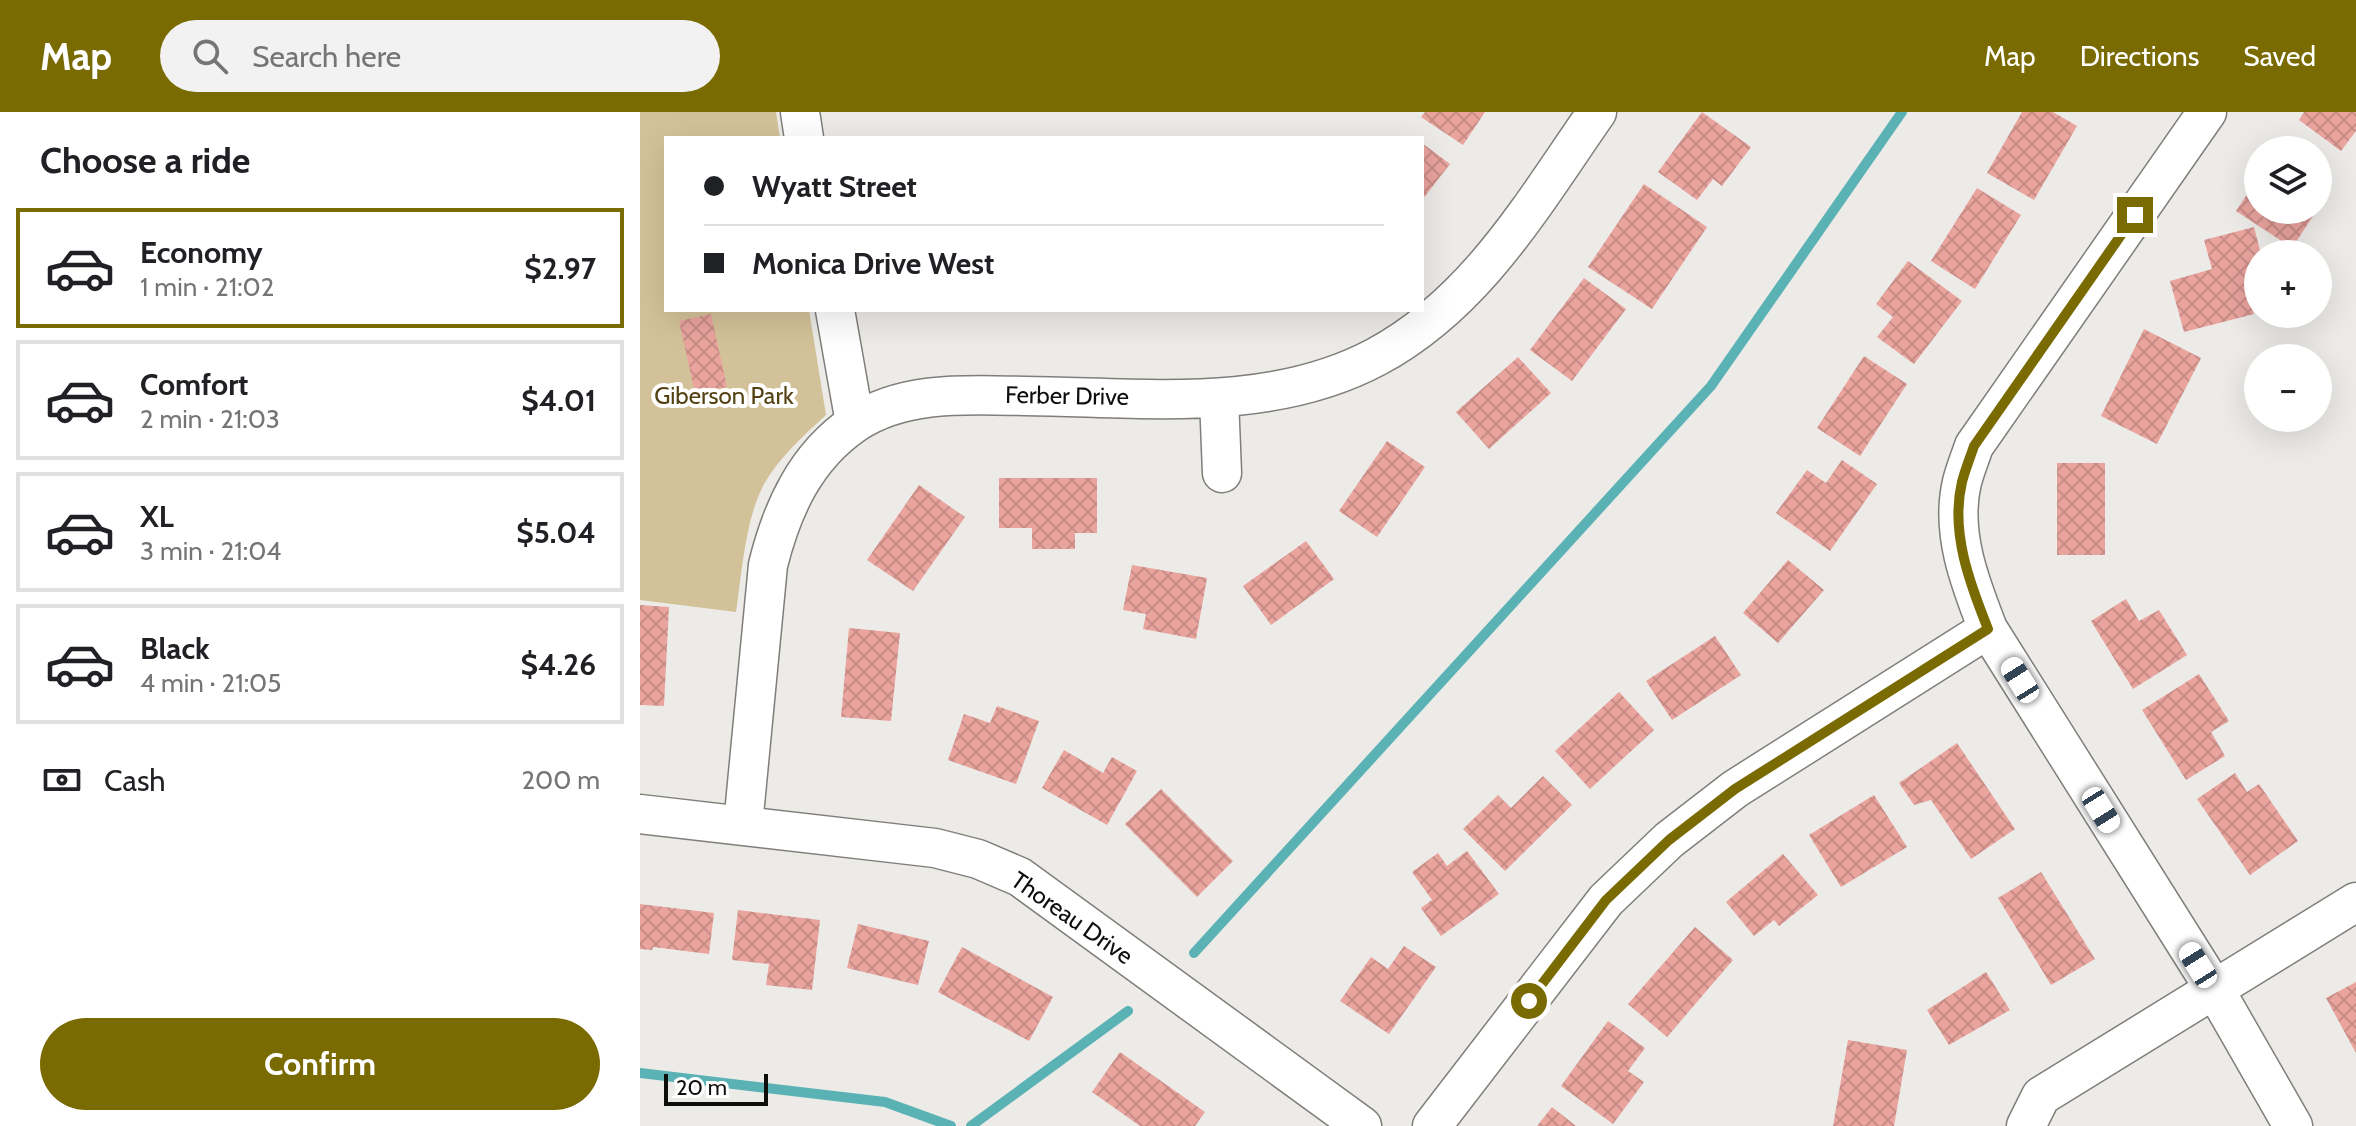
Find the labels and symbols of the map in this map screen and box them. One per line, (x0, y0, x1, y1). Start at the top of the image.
route end (2117, 197, 2153, 233)
street label: Ferber Drive (1005, 380, 1129, 411)
park label: Giberson Park (654, 381, 794, 410)
car (1997, 653, 2043, 707)
car (2078, 783, 2124, 837)
street label: Thoreau Drive (1006, 865, 1139, 970)
car (2175, 938, 2221, 992)
route start (1511, 983, 1547, 1019)
scale bar (664, 1070, 768, 1106)

